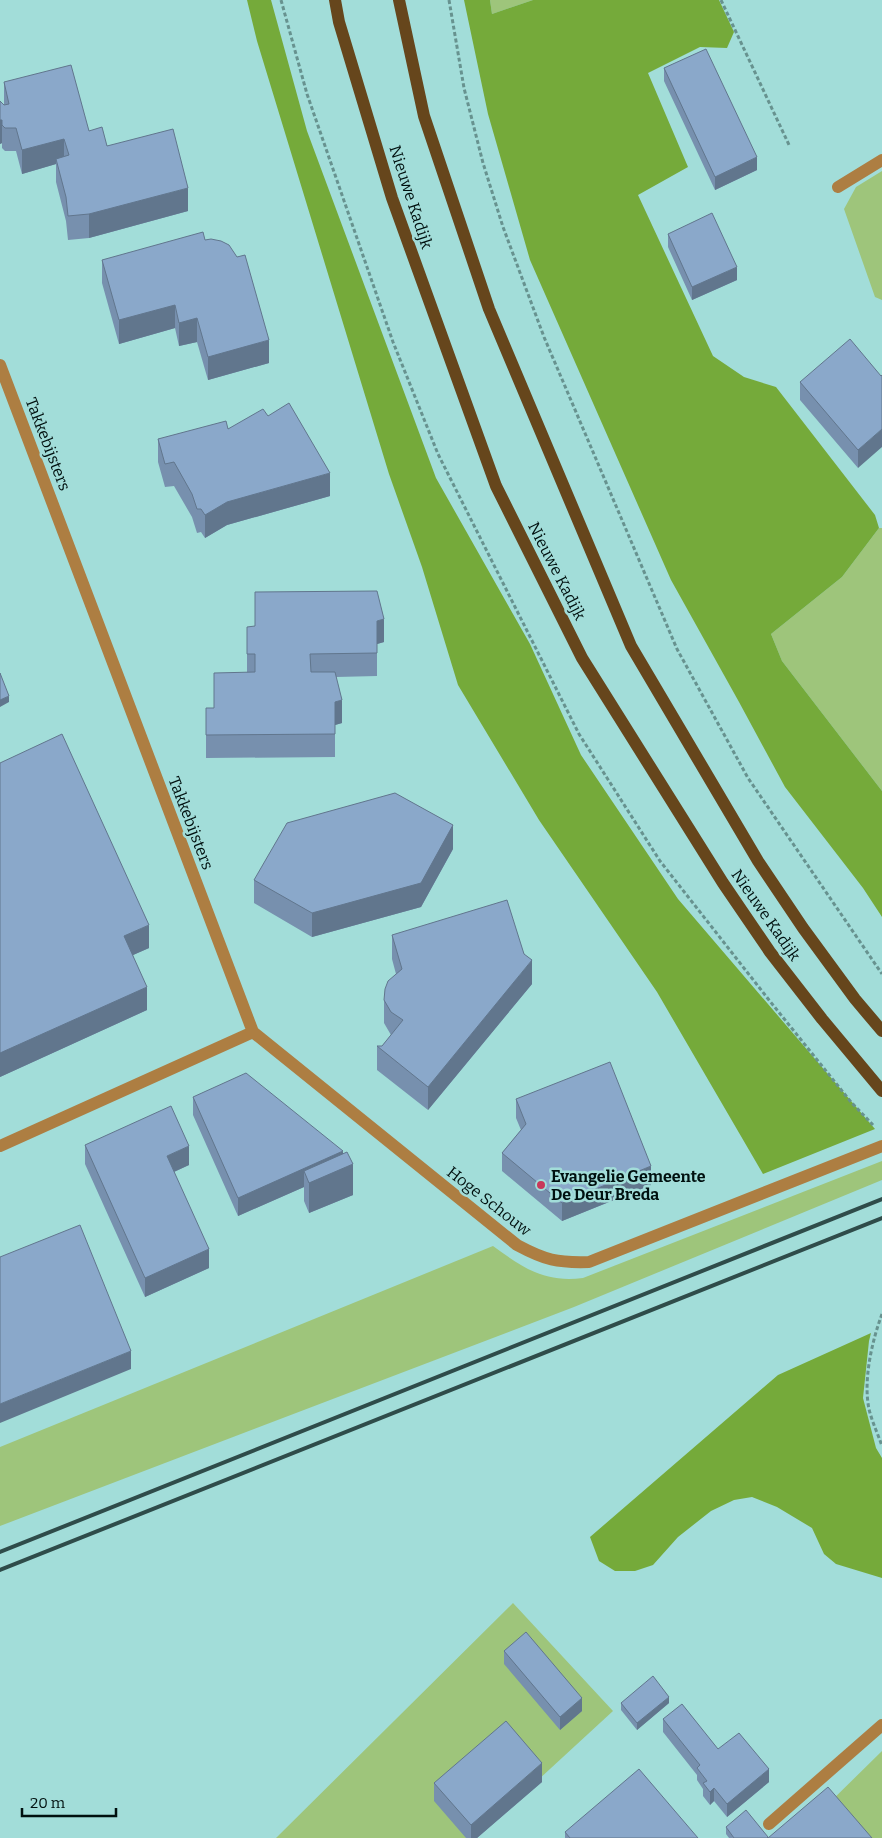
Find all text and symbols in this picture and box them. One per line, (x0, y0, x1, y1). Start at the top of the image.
street label: Nieuwe Kadijk (385, 143, 437, 251)
street label: Takkebijsters (22, 395, 74, 493)
street label: Nieuwe Kadijk (524, 519, 590, 623)
street label: Takkebijsters (165, 774, 217, 872)
street label: Nieuwe Kadijk (727, 866, 805, 964)
street label: Hoge Schouw (443, 1162, 535, 1240)
place label: Evangelie Gemeente De Deur Breda (551, 1167, 706, 1204)
marker: Evangelie Gemeente De Deur Breda (535, 1179, 547, 1191)
scale bar (22, 1786, 116, 1818)
text: 20 m (30, 1794, 66, 1812)

